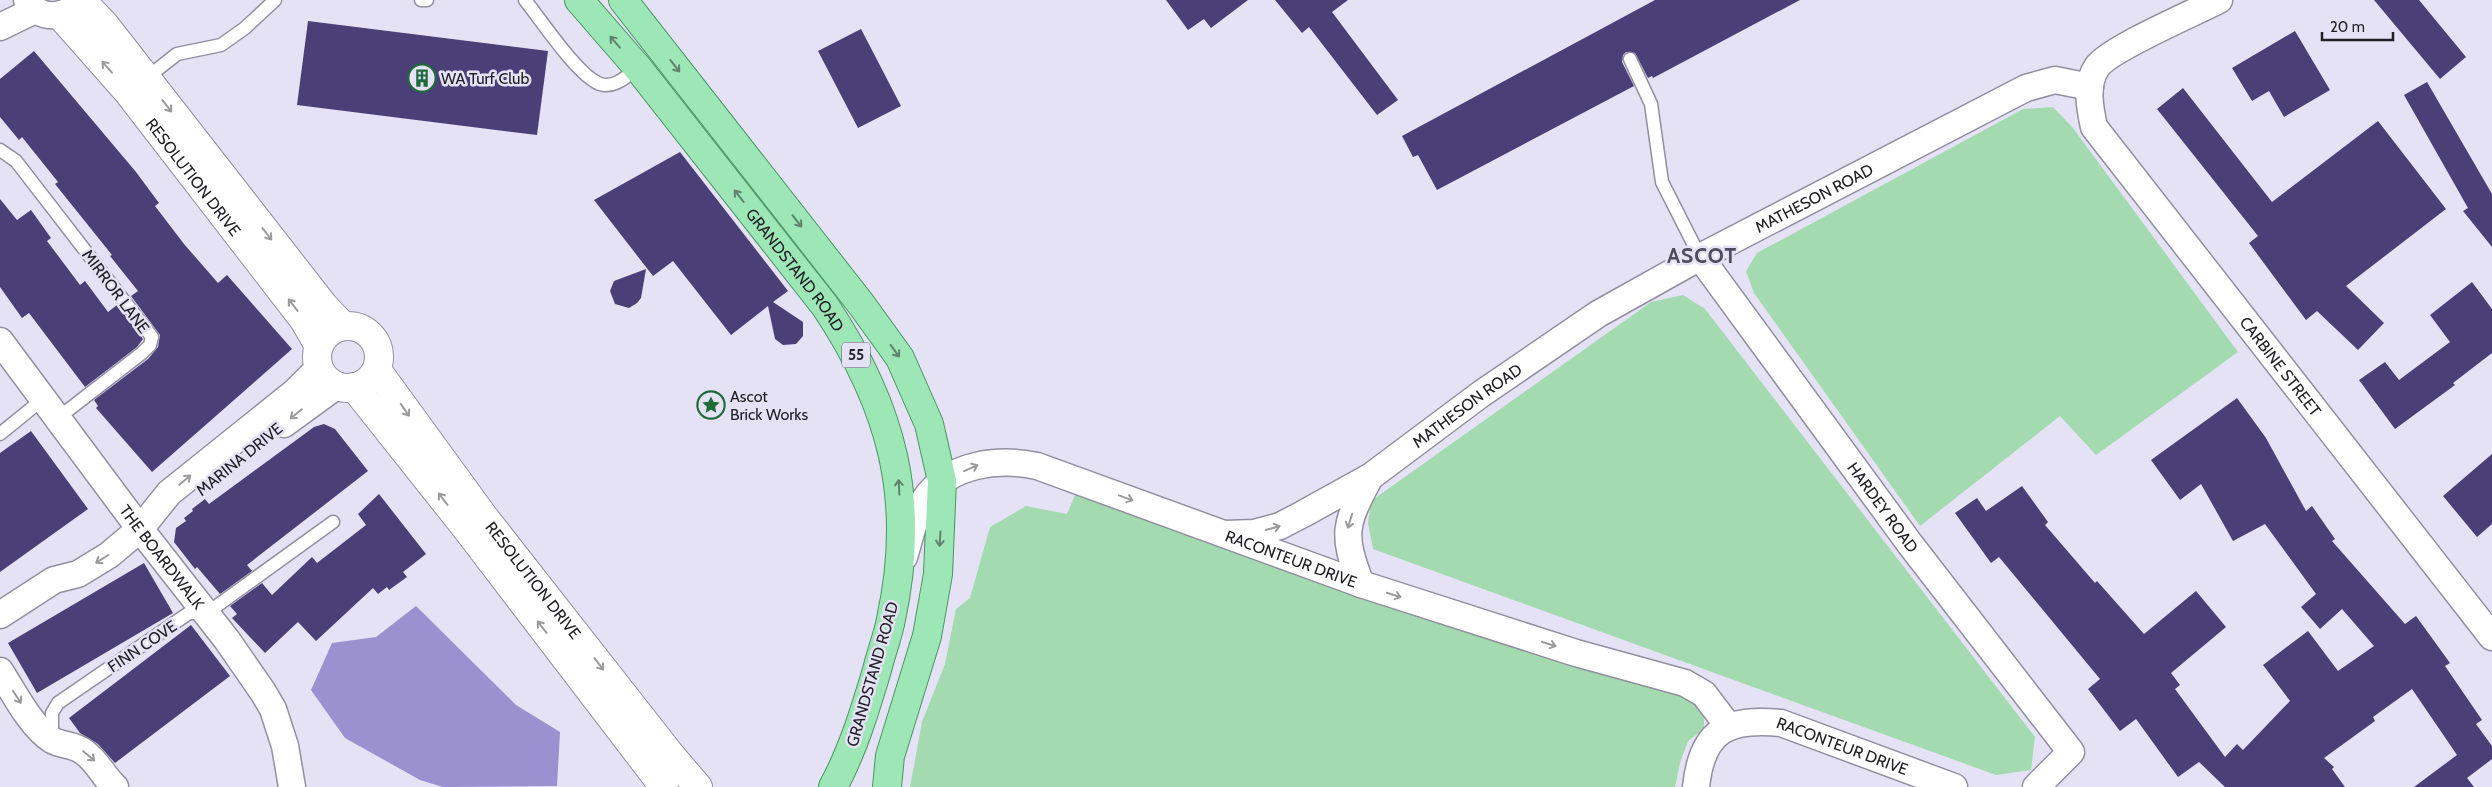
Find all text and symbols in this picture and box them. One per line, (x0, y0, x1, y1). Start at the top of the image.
scale bar (2322, 10, 2393, 42)
text: 20 m (2330, 18, 2365, 36)
one-way arrow (610, 36, 621, 49)
one-way arrow (669, 59, 680, 72)
one-way arrow (101, 60, 113, 73)
building icon: WA Turf Club (407, 63, 437, 93)
place label: WA Turf Club (441, 69, 529, 88)
one-way arrow (162, 99, 172, 113)
street label: RESOLUTION DRIVE (142, 115, 245, 240)
street label: MATHESON ROAD (1752, 160, 1877, 237)
one-way arrow (734, 190, 745, 203)
street label: GRANDSTAND ROAD (742, 205, 848, 335)
one-way arrow (791, 214, 802, 227)
one-way arrow (262, 227, 272, 241)
district label: ASCOT (1667, 243, 1737, 268)
street label: MIRROR LANE (78, 246, 153, 337)
one-way arrow (287, 299, 298, 312)
street label: CARBINE STREET (2236, 313, 2325, 420)
road number: 55 (842, 342, 870, 368)
one-way arrow (890, 344, 900, 358)
street label: MATHESON ROAD (1409, 360, 1526, 452)
place label: Ascot Brick Works (730, 387, 808, 424)
place icon: Ascot Brick Works (696, 390, 726, 420)
one-way arrow (400, 403, 410, 417)
one-way arrow (290, 409, 303, 420)
street label: MARINA DRIVE (192, 419, 286, 500)
street label: HARDEY ROAD (1843, 459, 1922, 556)
one-way arrow (963, 462, 978, 472)
one-way arrow (178, 474, 191, 485)
one-way arrow (895, 479, 904, 495)
one-way arrow (438, 492, 448, 506)
one-way arrow (1118, 494, 1134, 503)
street label: THE BOARDWALK (115, 501, 208, 613)
one-way arrow (1344, 513, 1354, 529)
street label: RESOLUTION DRIVE (481, 518, 585, 643)
one-way arrow (1265, 523, 1281, 532)
street label: RACONTEUR DRIVE (1223, 526, 1360, 592)
one-way arrow (936, 531, 945, 547)
one-way arrow (96, 554, 110, 564)
one-way arrow (1386, 591, 1402, 600)
street label: GRANDSTAND ROAD (843, 600, 902, 749)
street label: FINN COVE (104, 616, 180, 676)
one-way arrow (537, 620, 547, 634)
one-way arrow (1541, 640, 1557, 650)
one-way arrow (594, 657, 604, 671)
one-way arrow (12, 689, 22, 703)
street label: RACONTEUR DRIVE (1774, 713, 1911, 779)
one-way arrow (82, 750, 95, 761)

